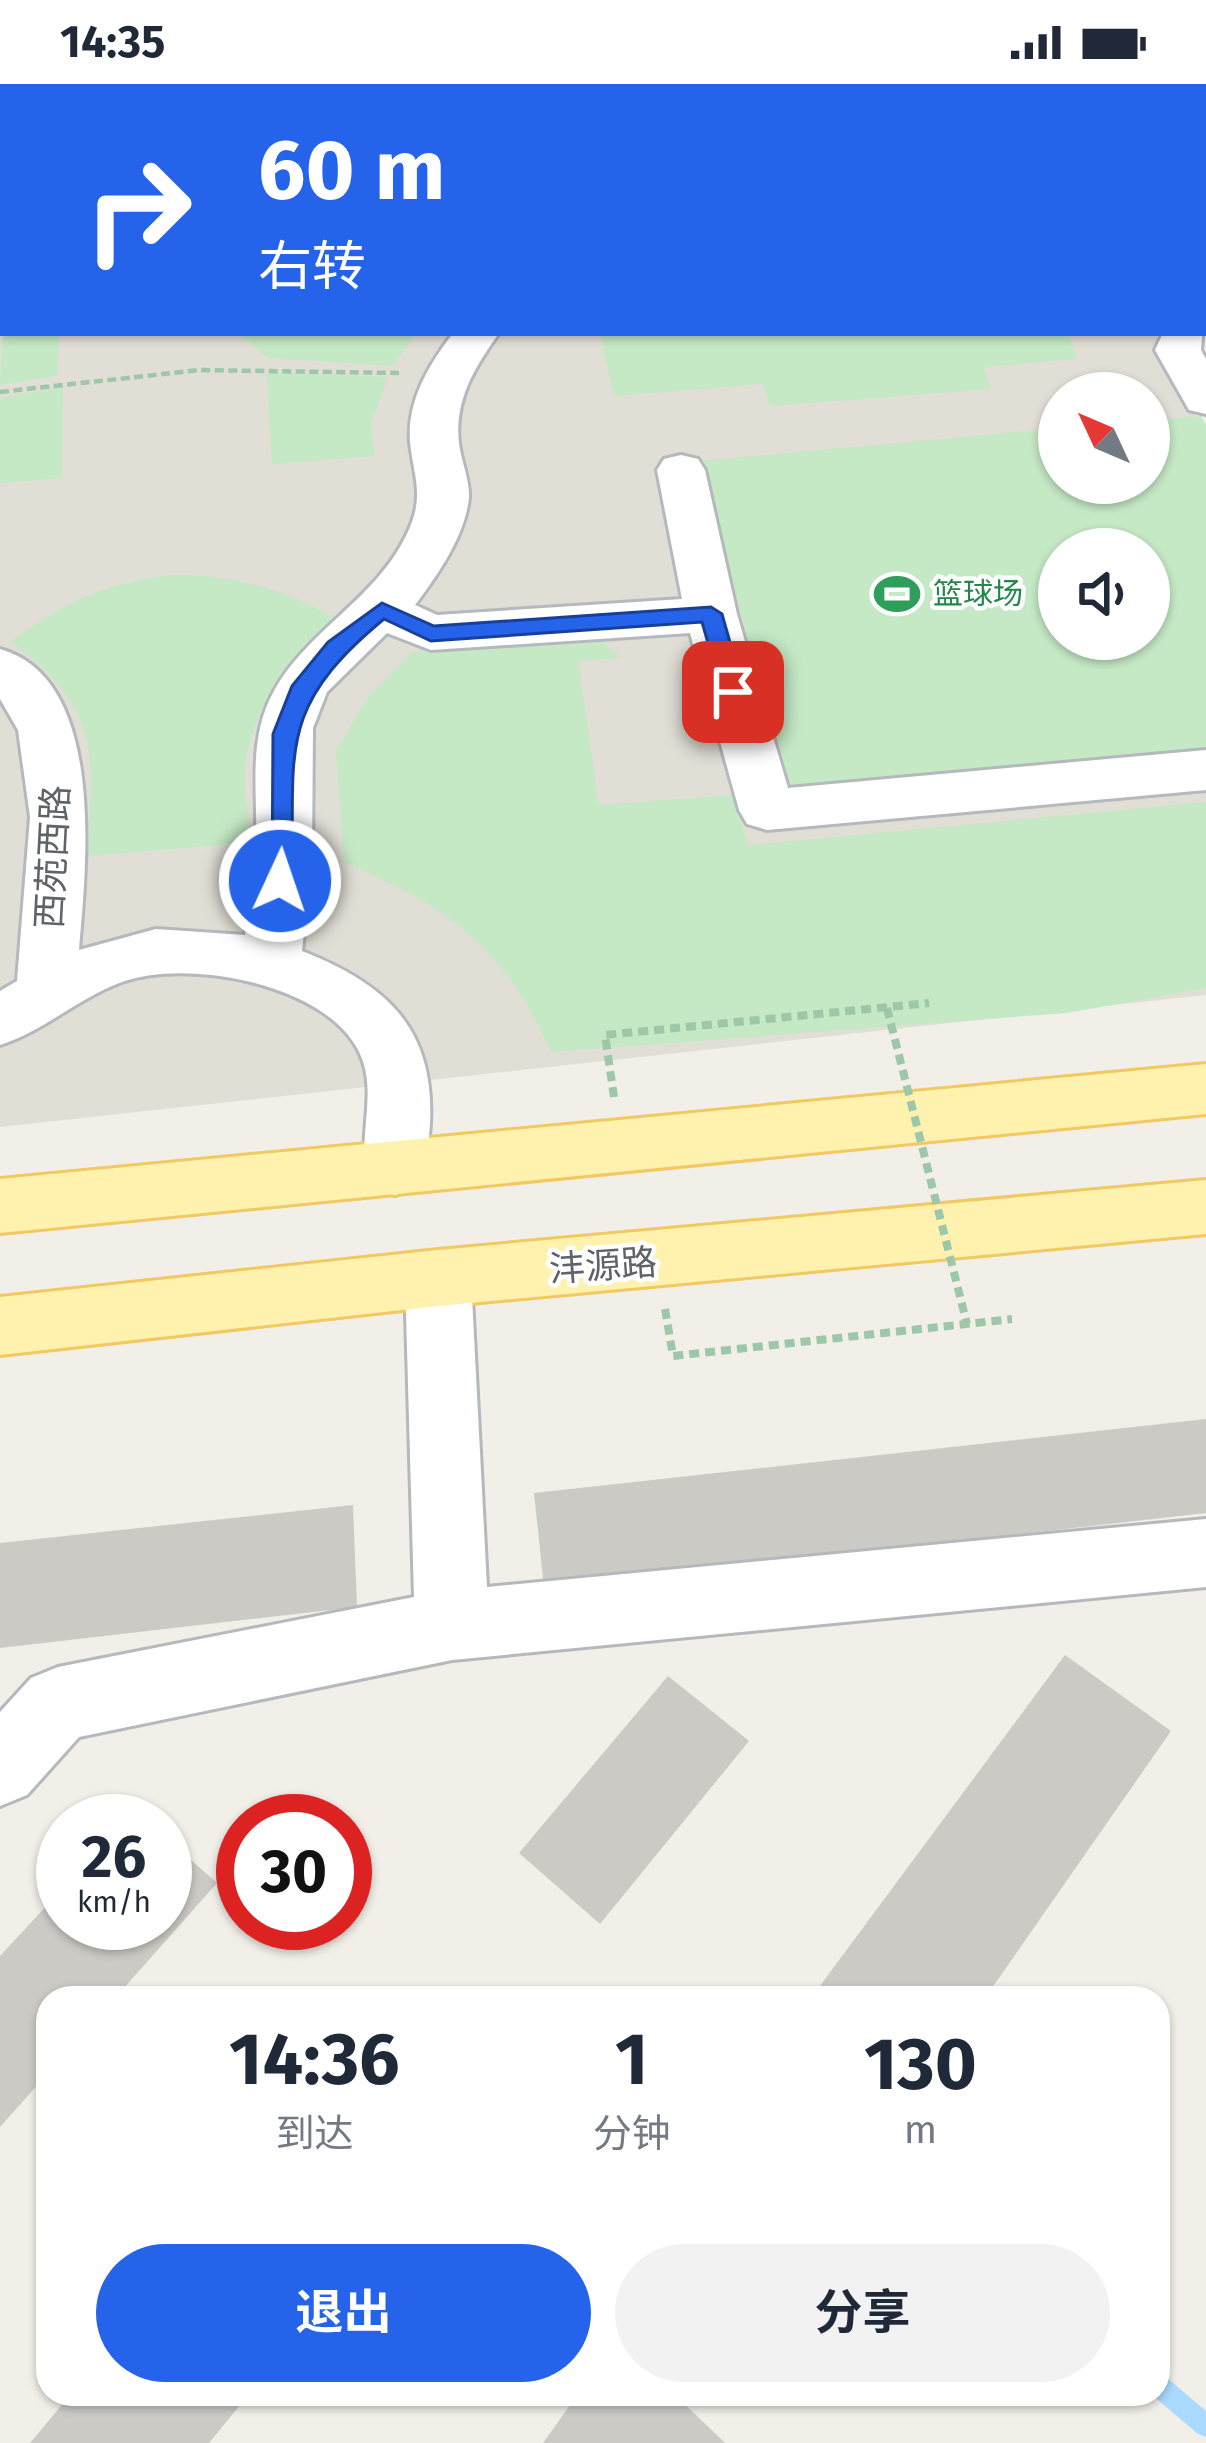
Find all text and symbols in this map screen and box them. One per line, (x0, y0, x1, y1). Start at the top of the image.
text: 14:35 (60, 15, 165, 69)
text: 60 m (258, 120, 445, 221)
icon: right (60, 132, 216, 288)
text: 右转 (258, 235, 366, 299)
north arrow (1038, 372, 1170, 504)
map controls (1038, 372, 1170, 660)
button: sound (1038, 528, 1170, 660)
sports icon: 篮球场 (872, 569, 922, 619)
place label: 篮球场 (933, 576, 1023, 612)
pin (682, 641, 784, 743)
icon: arrive (700, 659, 766, 725)
street label: 西苑西路 (27, 784, 79, 930)
position arrow (217, 818, 343, 944)
street label: 沣源路 (548, 1240, 658, 1292)
speed limit sign: 30 (216, 1794, 372, 1950)
text: 26 (82, 1821, 146, 1893)
text: km/h (77, 1884, 151, 1920)
text: 14:36 (229, 2017, 400, 2103)
text: 1 (615, 2017, 649, 2103)
text: 130 (864, 2022, 977, 2108)
text: m (904, 2107, 937, 2153)
text: 到达 (275, 2111, 353, 2157)
text: 分钟 (593, 2111, 671, 2157)
button: 退出 (96, 2244, 591, 2382)
button: 分享 (615, 2244, 1110, 2382)

